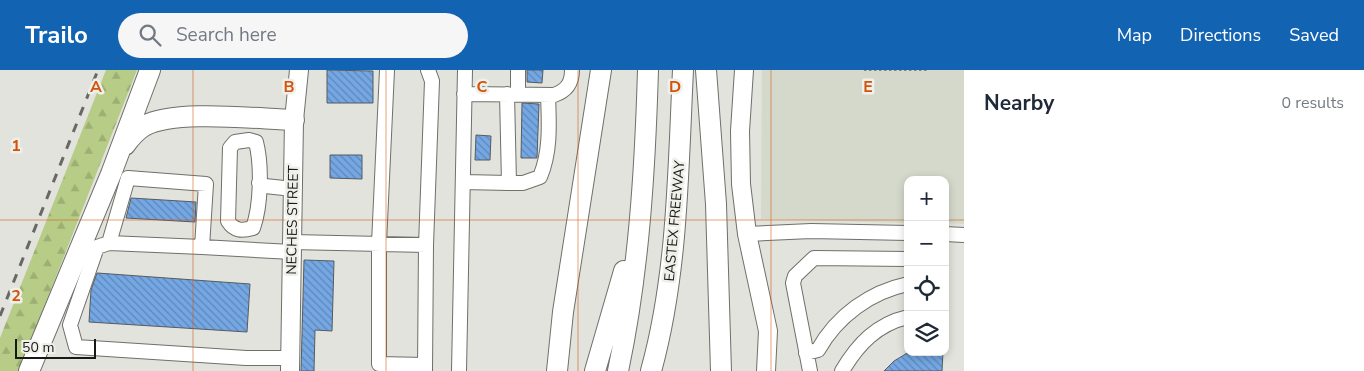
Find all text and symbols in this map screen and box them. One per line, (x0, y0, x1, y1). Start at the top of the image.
search box (118, 13, 468, 58)
text: Trailo (25, 19, 88, 51)
icon: search (136, 21, 164, 49)
text: Search here (176, 22, 277, 48)
text: Map (1117, 23, 1152, 47)
text: Directions (1180, 23, 1261, 47)
text: Saved (1289, 23, 1339, 47)
text: A (90, 76, 102, 98)
text: B (283, 76, 295, 98)
text: C (477, 76, 488, 98)
text: D (669, 76, 681, 98)
text: E (863, 76, 873, 98)
text: Nearby (984, 89, 1054, 117)
text: 0 results (1282, 92, 1344, 114)
text: 1 (11, 135, 21, 157)
street label: EASTEX FREEWAY (660, 159, 689, 282)
street label: NECHES STREET (282, 165, 303, 275)
map controls (904, 176, 949, 356)
button: + (904, 176, 949, 221)
button: − (904, 221, 949, 266)
button: locate (904, 266, 949, 311)
text: 2 (11, 285, 21, 307)
button: layers (904, 311, 949, 356)
scale bar (15, 336, 96, 359)
text: 50 m (22, 338, 54, 357)

